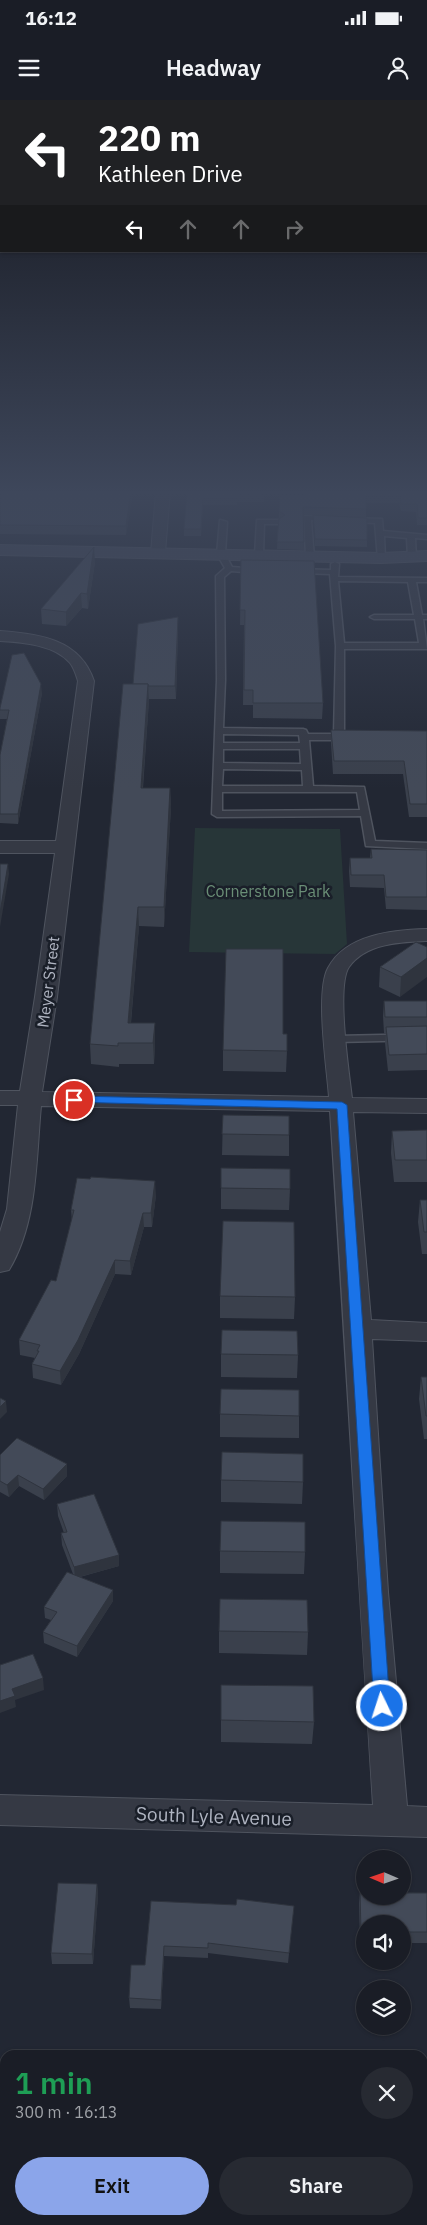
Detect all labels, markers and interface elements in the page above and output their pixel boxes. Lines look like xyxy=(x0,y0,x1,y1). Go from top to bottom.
text: 16:12 xyxy=(25,6,77,30)
text: Headway xyxy=(166,53,261,82)
icon: menu xyxy=(15,54,43,82)
icon: person xyxy=(384,54,412,82)
text: 220 m xyxy=(98,115,201,161)
icon: left xyxy=(15,120,80,185)
text: Kathleen Drive xyxy=(98,159,242,188)
icon: left xyxy=(121,215,149,243)
icon: ahead xyxy=(174,215,202,243)
icon: ahead xyxy=(227,215,255,243)
icon: right xyxy=(280,215,308,243)
park label: Cornerstone Park xyxy=(206,881,331,901)
street label: Meyer Street xyxy=(32,935,64,1029)
pin xyxy=(53,1079,95,1121)
icon: arrive xyxy=(60,1086,88,1114)
position arrow xyxy=(355,1679,407,1731)
street label: South Lyle Avenue xyxy=(136,1801,292,1831)
north arrow xyxy=(356,1850,411,1905)
map controls xyxy=(356,1850,411,2035)
button: sound xyxy=(356,1915,411,1970)
button: layers xyxy=(356,1980,411,2035)
text: 1 min xyxy=(15,2063,93,2102)
button: close xyxy=(361,2067,413,2119)
text: 300 m · 16:13 xyxy=(15,2102,117,2122)
button: Exit xyxy=(15,2157,209,2215)
button: Share xyxy=(219,2157,413,2215)

